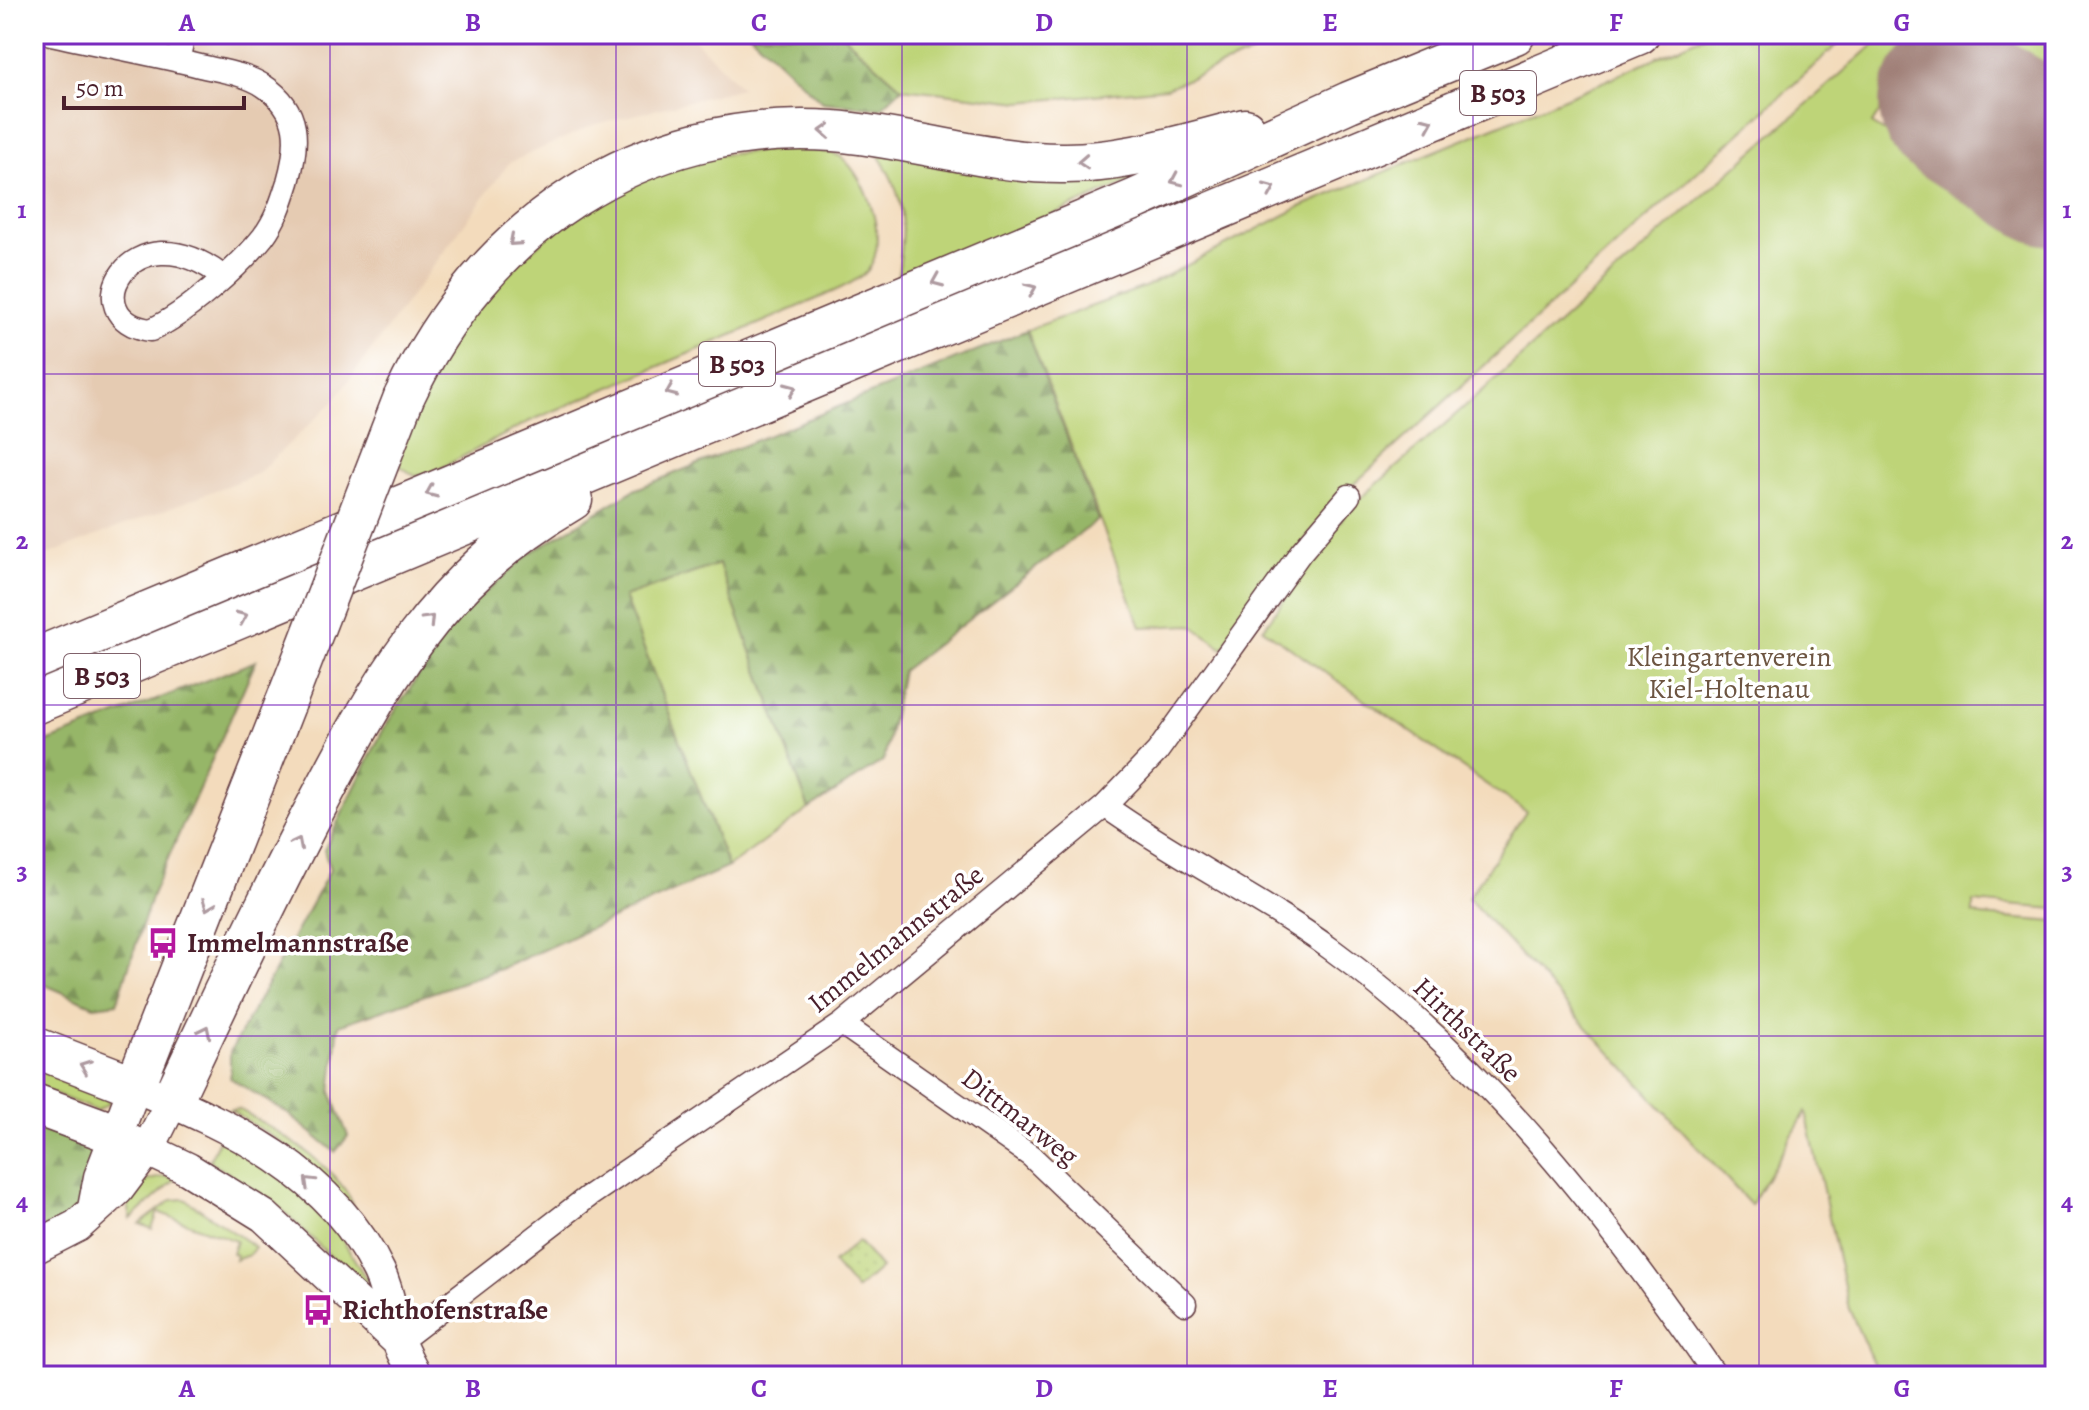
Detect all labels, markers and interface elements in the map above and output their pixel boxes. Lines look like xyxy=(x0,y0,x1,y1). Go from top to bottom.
text: A xyxy=(178,5,196,40)
text: B xyxy=(465,5,481,40)
text: C xyxy=(751,5,767,40)
text: D xyxy=(1035,5,1053,40)
text: E xyxy=(1322,5,1338,40)
text: F xyxy=(1609,5,1623,40)
text: G xyxy=(1893,5,1911,40)
scale bar xyxy=(64,60,244,110)
road number: B 503 xyxy=(1460,71,1536,115)
text: 50 m xyxy=(76,72,124,104)
one-way arrow xyxy=(1420,116,1434,132)
one-way arrow xyxy=(818,123,831,140)
one-way arrow xyxy=(1076,154,1089,171)
one-way arrow xyxy=(1170,170,1184,186)
one-way arrow xyxy=(1262,182,1276,199)
text: 1 xyxy=(17,192,27,227)
text: 1 xyxy=(2062,192,2072,227)
one-way arrow xyxy=(509,231,524,245)
one-way arrow xyxy=(931,272,945,288)
one-way arrow xyxy=(1023,282,1037,298)
road number: B 503 xyxy=(699,342,775,386)
one-way arrow xyxy=(664,382,679,398)
one-way arrow xyxy=(783,382,797,399)
one-way arrow xyxy=(425,483,439,499)
text: 2 xyxy=(16,523,29,558)
text: 2 xyxy=(2061,523,2074,558)
one-way arrow xyxy=(234,611,248,627)
one-way arrow xyxy=(420,615,435,629)
park label: Kleingartenverein Kiel-Holtenau xyxy=(1626,638,1832,708)
road number: B 503 xyxy=(64,654,140,698)
one-way arrow xyxy=(288,837,303,851)
text: 3 xyxy=(16,853,28,888)
text: 3 xyxy=(2061,853,2073,888)
street label: Immelmannstraße xyxy=(800,856,992,1022)
one-way arrow xyxy=(201,897,218,911)
place label: Immelmannstraße xyxy=(187,924,409,962)
bus stop icon: Immelmannstraße xyxy=(146,926,180,960)
street label: Hirthstraße xyxy=(1405,969,1529,1091)
one-way arrow xyxy=(195,1025,211,1039)
street label: Dittmarweg xyxy=(953,1059,1087,1175)
one-way arrow xyxy=(79,1060,93,1076)
one-way arrow xyxy=(304,1177,318,1192)
text: 4 xyxy=(16,1184,28,1219)
text: 4 xyxy=(2061,1184,2073,1219)
place label: Richthofenstraße xyxy=(342,1291,548,1329)
bus stop icon: Richthofenstraße xyxy=(301,1293,335,1327)
text: A xyxy=(178,1371,196,1406)
text: B xyxy=(465,1371,481,1406)
text: C xyxy=(751,1371,767,1406)
text: D xyxy=(1035,1371,1053,1406)
text: E xyxy=(1322,1371,1338,1406)
text: F xyxy=(1609,1371,1623,1406)
text: G xyxy=(1893,1371,1911,1406)

